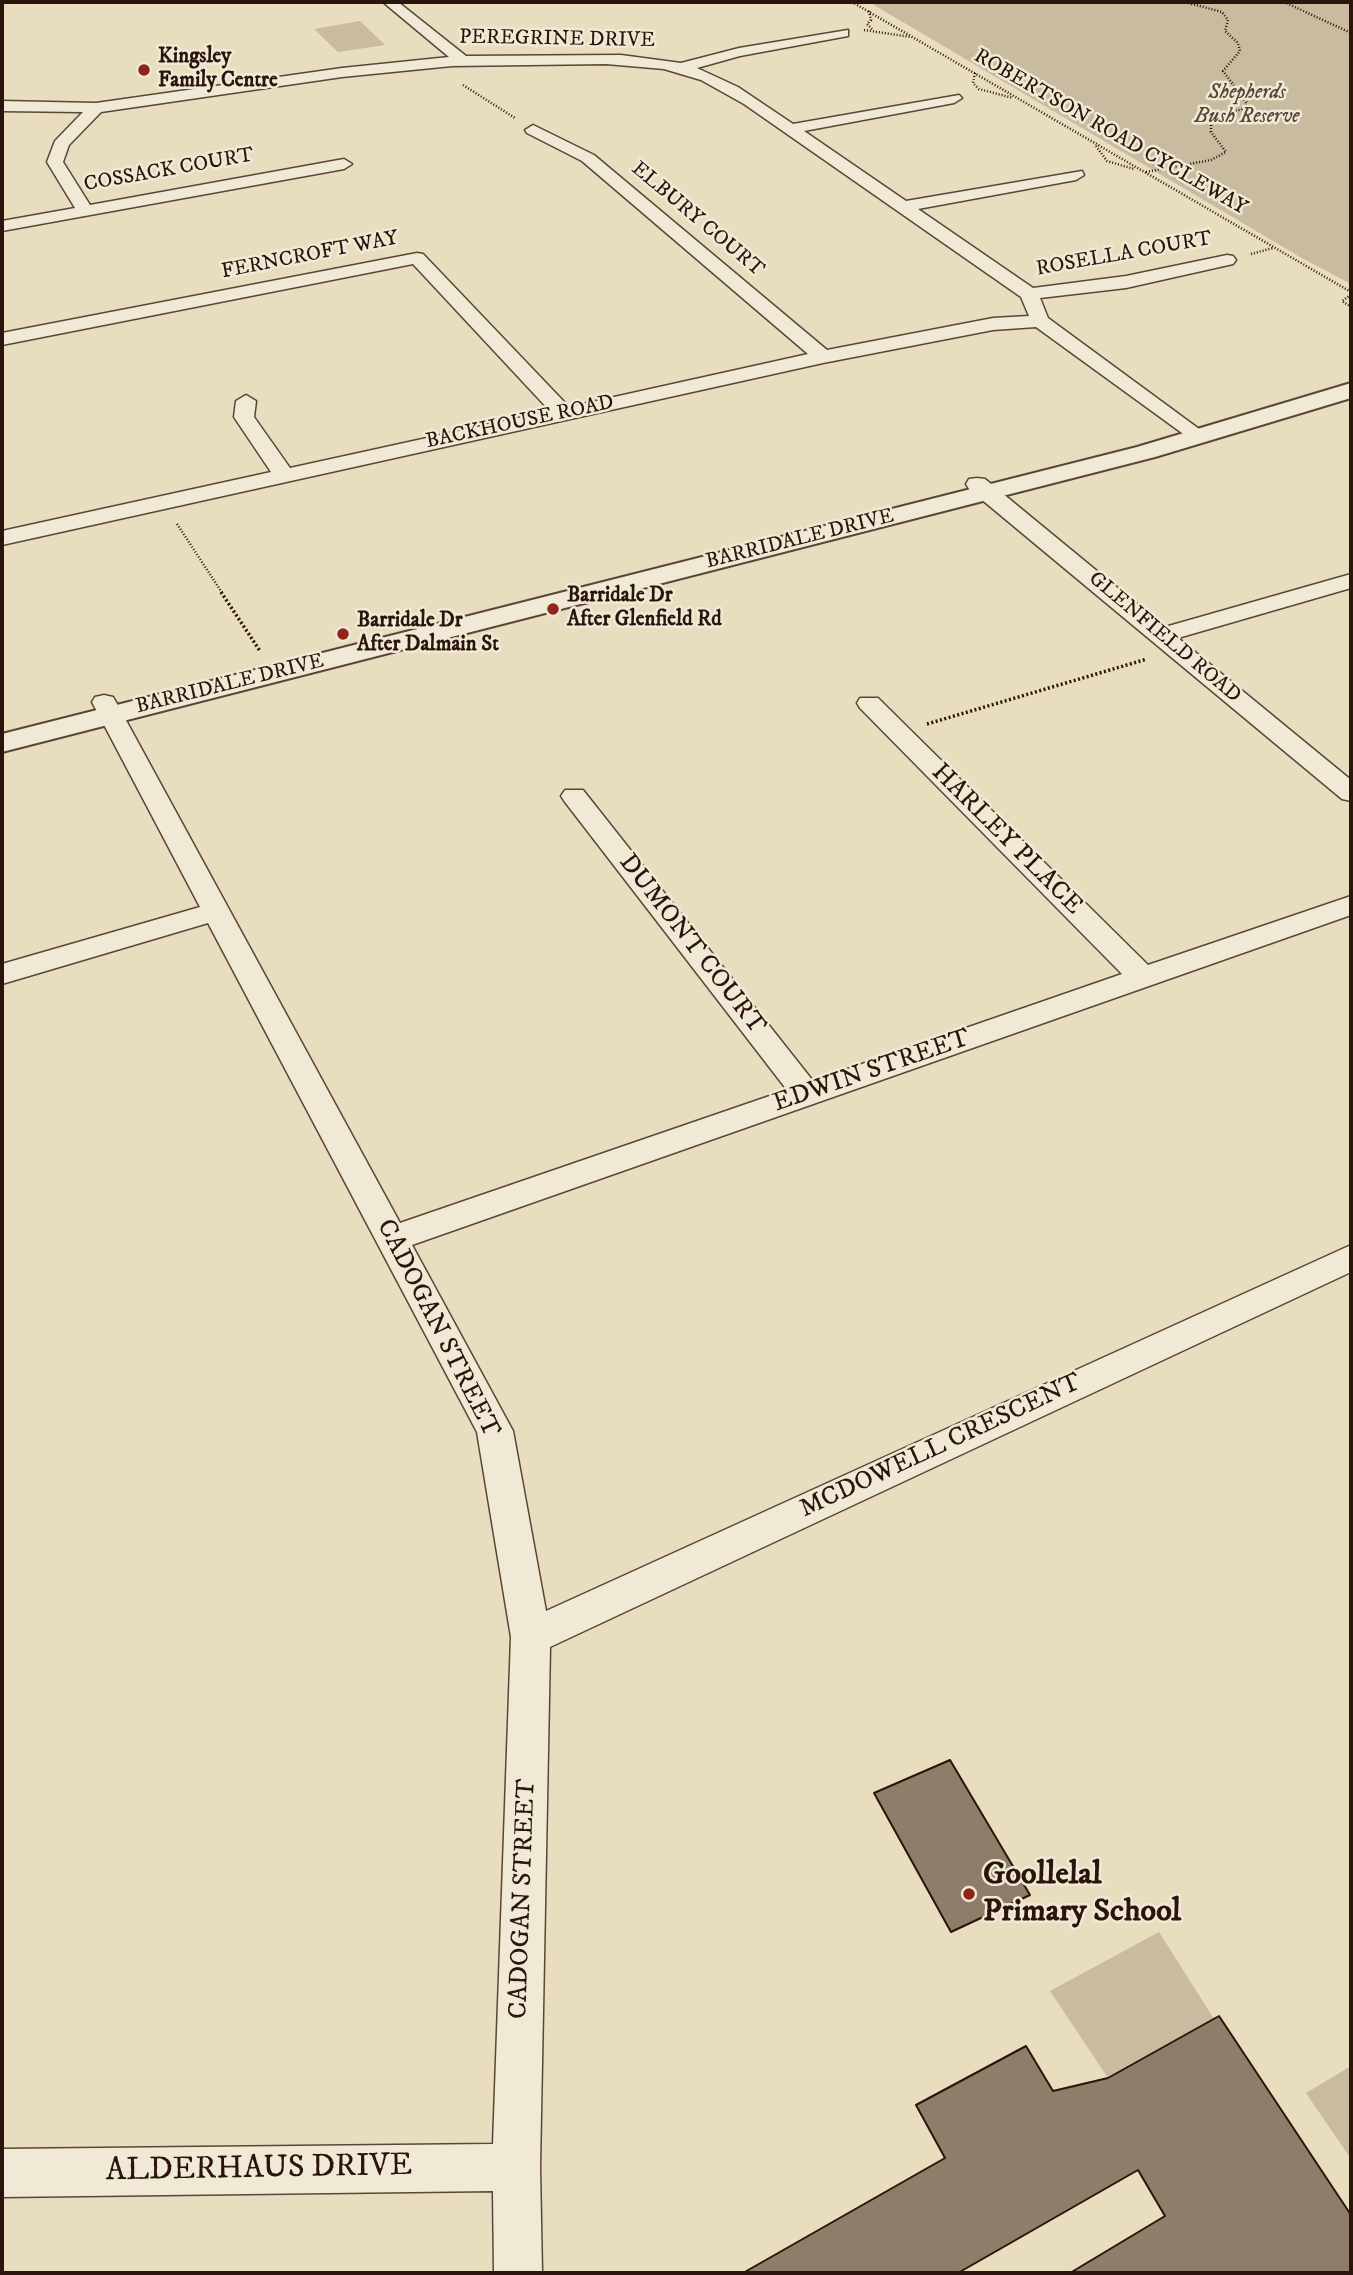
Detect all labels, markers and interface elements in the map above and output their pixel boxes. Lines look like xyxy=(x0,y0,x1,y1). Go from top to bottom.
street label: PEREGRINE DRIVE xyxy=(459,26,655,54)
street label: ROBERTSON ROAD CYCLEWAY xyxy=(969,44,1251,222)
place label: Kingsley Family Centre xyxy=(158,45,278,95)
marker: Kingsley Family Centre xyxy=(136,62,152,78)
park label: Shepherds Bush Reserve xyxy=(1195,81,1299,131)
street label: COSSACK COURT xyxy=(82,144,256,198)
street label: ELBURY COURT xyxy=(625,157,769,283)
street label: FERNCROFT WAY xyxy=(219,226,401,286)
street label: ROSELLA COURT xyxy=(1034,227,1214,283)
street label: BACKHOUSE ROAD xyxy=(424,391,616,455)
street label: BARRIDALE DRIVE xyxy=(703,504,897,576)
street label: GLENFIELD ROAD xyxy=(1083,567,1245,709)
place label: Barridale Dr After Glenfield Rd xyxy=(567,584,722,634)
marker: Barridale Dr After Glenfield Rd xyxy=(545,601,561,617)
place label: Barridale Dr After Dalmain St xyxy=(357,609,499,659)
marker: Barridale Dr After Dalmain St xyxy=(335,626,351,642)
street label: BARRIDALE DRIVE xyxy=(133,649,327,721)
street label: HARLEY PLACE xyxy=(924,758,1088,922)
street label: DUMONT COURT xyxy=(611,849,771,1041)
street label: EDWIN STREET xyxy=(769,1024,975,1120)
street label: CADOGAN STREET xyxy=(369,1215,505,1443)
street label: MCDOWELL CRESCENT xyxy=(795,1368,1087,1526)
street label: CADOGAN STREET xyxy=(504,1778,544,2020)
place label: Goollelal Primary School xyxy=(983,1857,1181,1932)
marker: Goollelal Primary School xyxy=(961,1886,977,1902)
street label: ALDERHAUS DRIVE xyxy=(105,2148,413,2192)

